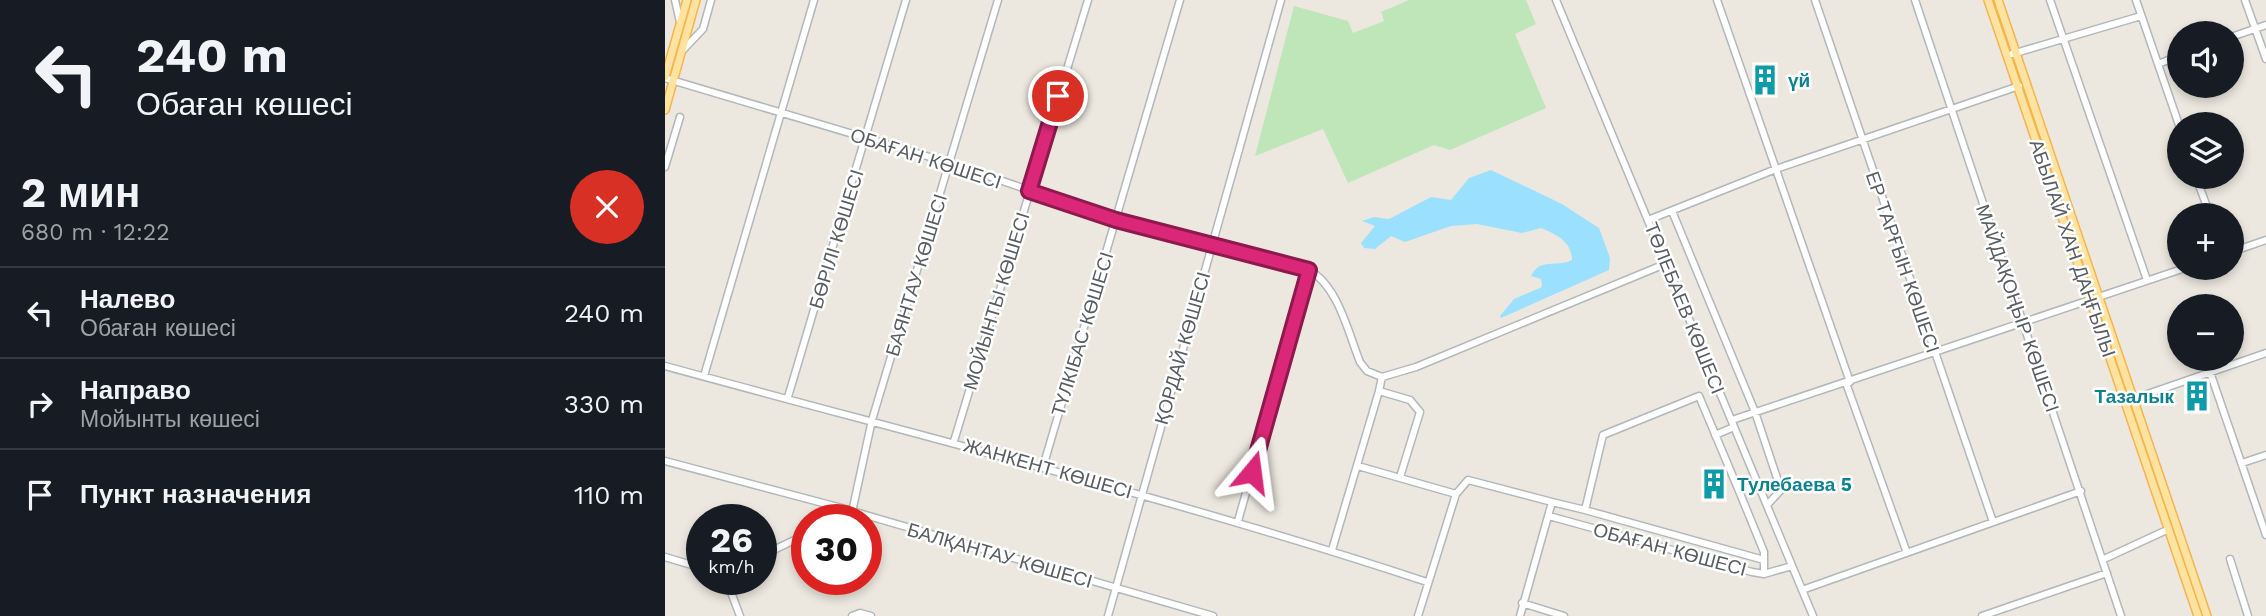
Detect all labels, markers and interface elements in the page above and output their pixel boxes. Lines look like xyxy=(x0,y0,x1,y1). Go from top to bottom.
map controls xyxy=(2167,21,2244,371)
button: sound xyxy=(2167,21,2244,98)
text: 240 m xyxy=(136,26,288,84)
icon: left xyxy=(21,28,112,119)
building icon: үй xyxy=(1748,63,1782,97)
pin xyxy=(1028,66,1088,126)
place label: үй xyxy=(1788,69,1810,92)
icon: arrive xyxy=(1039,77,1077,115)
text: Обаған көшесі xyxy=(136,85,353,123)
button: layers xyxy=(2167,112,2244,189)
street label: ОБАҒАН КӨШЕСІ xyxy=(847,123,1004,194)
street label: АБЫЛАЙ ХАН ДАҢҒЫЛЫ xyxy=(2024,136,2121,360)
street label: БӨРІЛІ КӨШЕСІ xyxy=(804,167,869,312)
text: 2 мин xyxy=(21,168,140,217)
street label: ЕР ТАРҒЫН КӨШЕСІ xyxy=(1861,168,1944,356)
button: close xyxy=(570,170,644,244)
street label: БАЯНТАУ КӨШЕСІ xyxy=(881,191,952,359)
street label: МАЙДАҚОҢЫР КӨШЕСІ xyxy=(1971,201,2064,415)
button: + xyxy=(2167,203,2244,280)
street label: МОЙЫНТЫ КӨШЕСІ xyxy=(958,209,1034,393)
text: 680 m · 12:22 xyxy=(21,219,170,246)
street label: ТӨЛЕБАЕВ КӨШЕСІ xyxy=(1640,219,1729,397)
street label: ТҮЛКІБАС КӨШЕСІ xyxy=(1047,249,1118,419)
street label: ҚОРДАЙ КӨШЕСІ xyxy=(1150,269,1215,427)
text: Налево xyxy=(80,284,175,314)
icon: left xyxy=(21,294,59,332)
button: − xyxy=(2167,294,2244,371)
text: 240 m xyxy=(564,298,644,328)
text: Обаған көшесі xyxy=(80,315,236,342)
text: Направо xyxy=(80,375,191,405)
building icon: Тазалык xyxy=(2180,379,2214,413)
icon: right xyxy=(21,385,59,423)
place label: Тазалык xyxy=(2095,385,2174,408)
text: 330 m xyxy=(564,389,644,419)
text: Мойынты көшесі xyxy=(80,406,260,433)
street label: ЖАНКЕНТ КӨШЕСІ xyxy=(961,433,1135,504)
position arrow xyxy=(1215,435,1289,509)
building icon: Тулебаева 5 xyxy=(1697,467,1731,501)
place label: Тулебаева 5 xyxy=(1737,473,1852,496)
icon: arrive xyxy=(21,476,59,514)
text: Пункт назначения xyxy=(80,479,311,509)
text: 110 m xyxy=(574,480,644,510)
speed limit sign: 30 xyxy=(791,504,882,595)
street label: БАЛҚАНТАУ КӨШЕСІ xyxy=(905,518,1095,593)
street label: ОБАҒАН КӨШЕСІ xyxy=(1591,518,1749,581)
text: 26 xyxy=(710,519,753,561)
text: km/h xyxy=(708,556,755,577)

